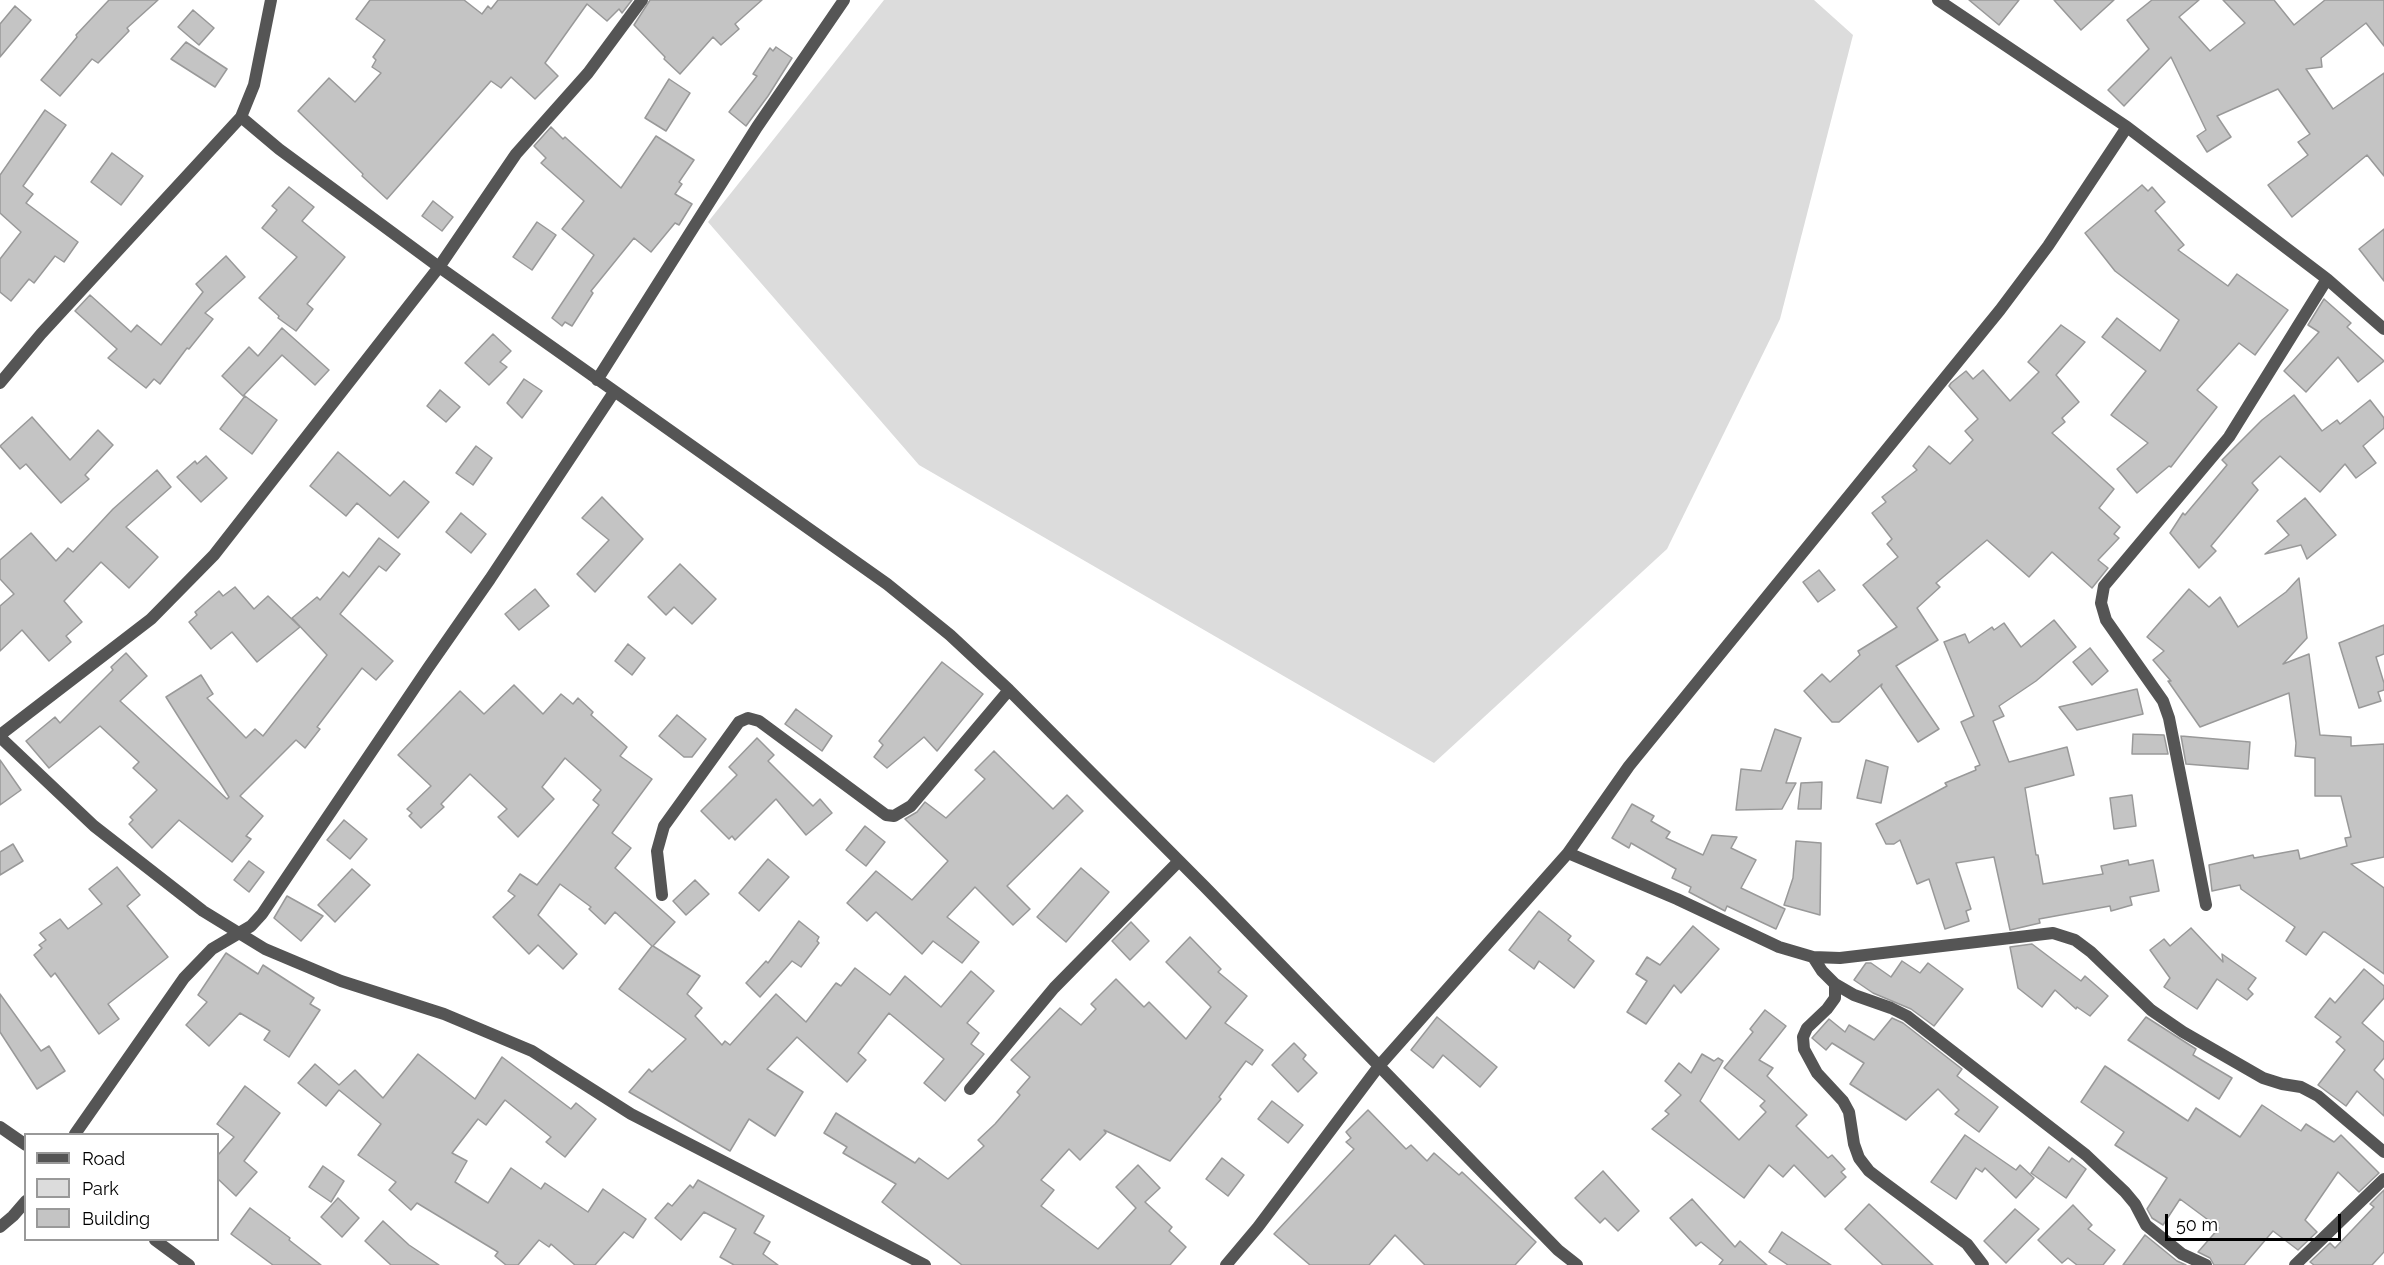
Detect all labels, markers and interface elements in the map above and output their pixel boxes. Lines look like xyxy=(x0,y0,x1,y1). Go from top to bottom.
legend xyxy=(24,1133,219,1241)
text: Road xyxy=(82,1148,125,1169)
text: Park xyxy=(82,1178,119,1199)
scale bar xyxy=(2168,1202,2344,1240)
text: Building xyxy=(82,1208,150,1229)
text: 50 m xyxy=(2176,1214,2218,1235)

